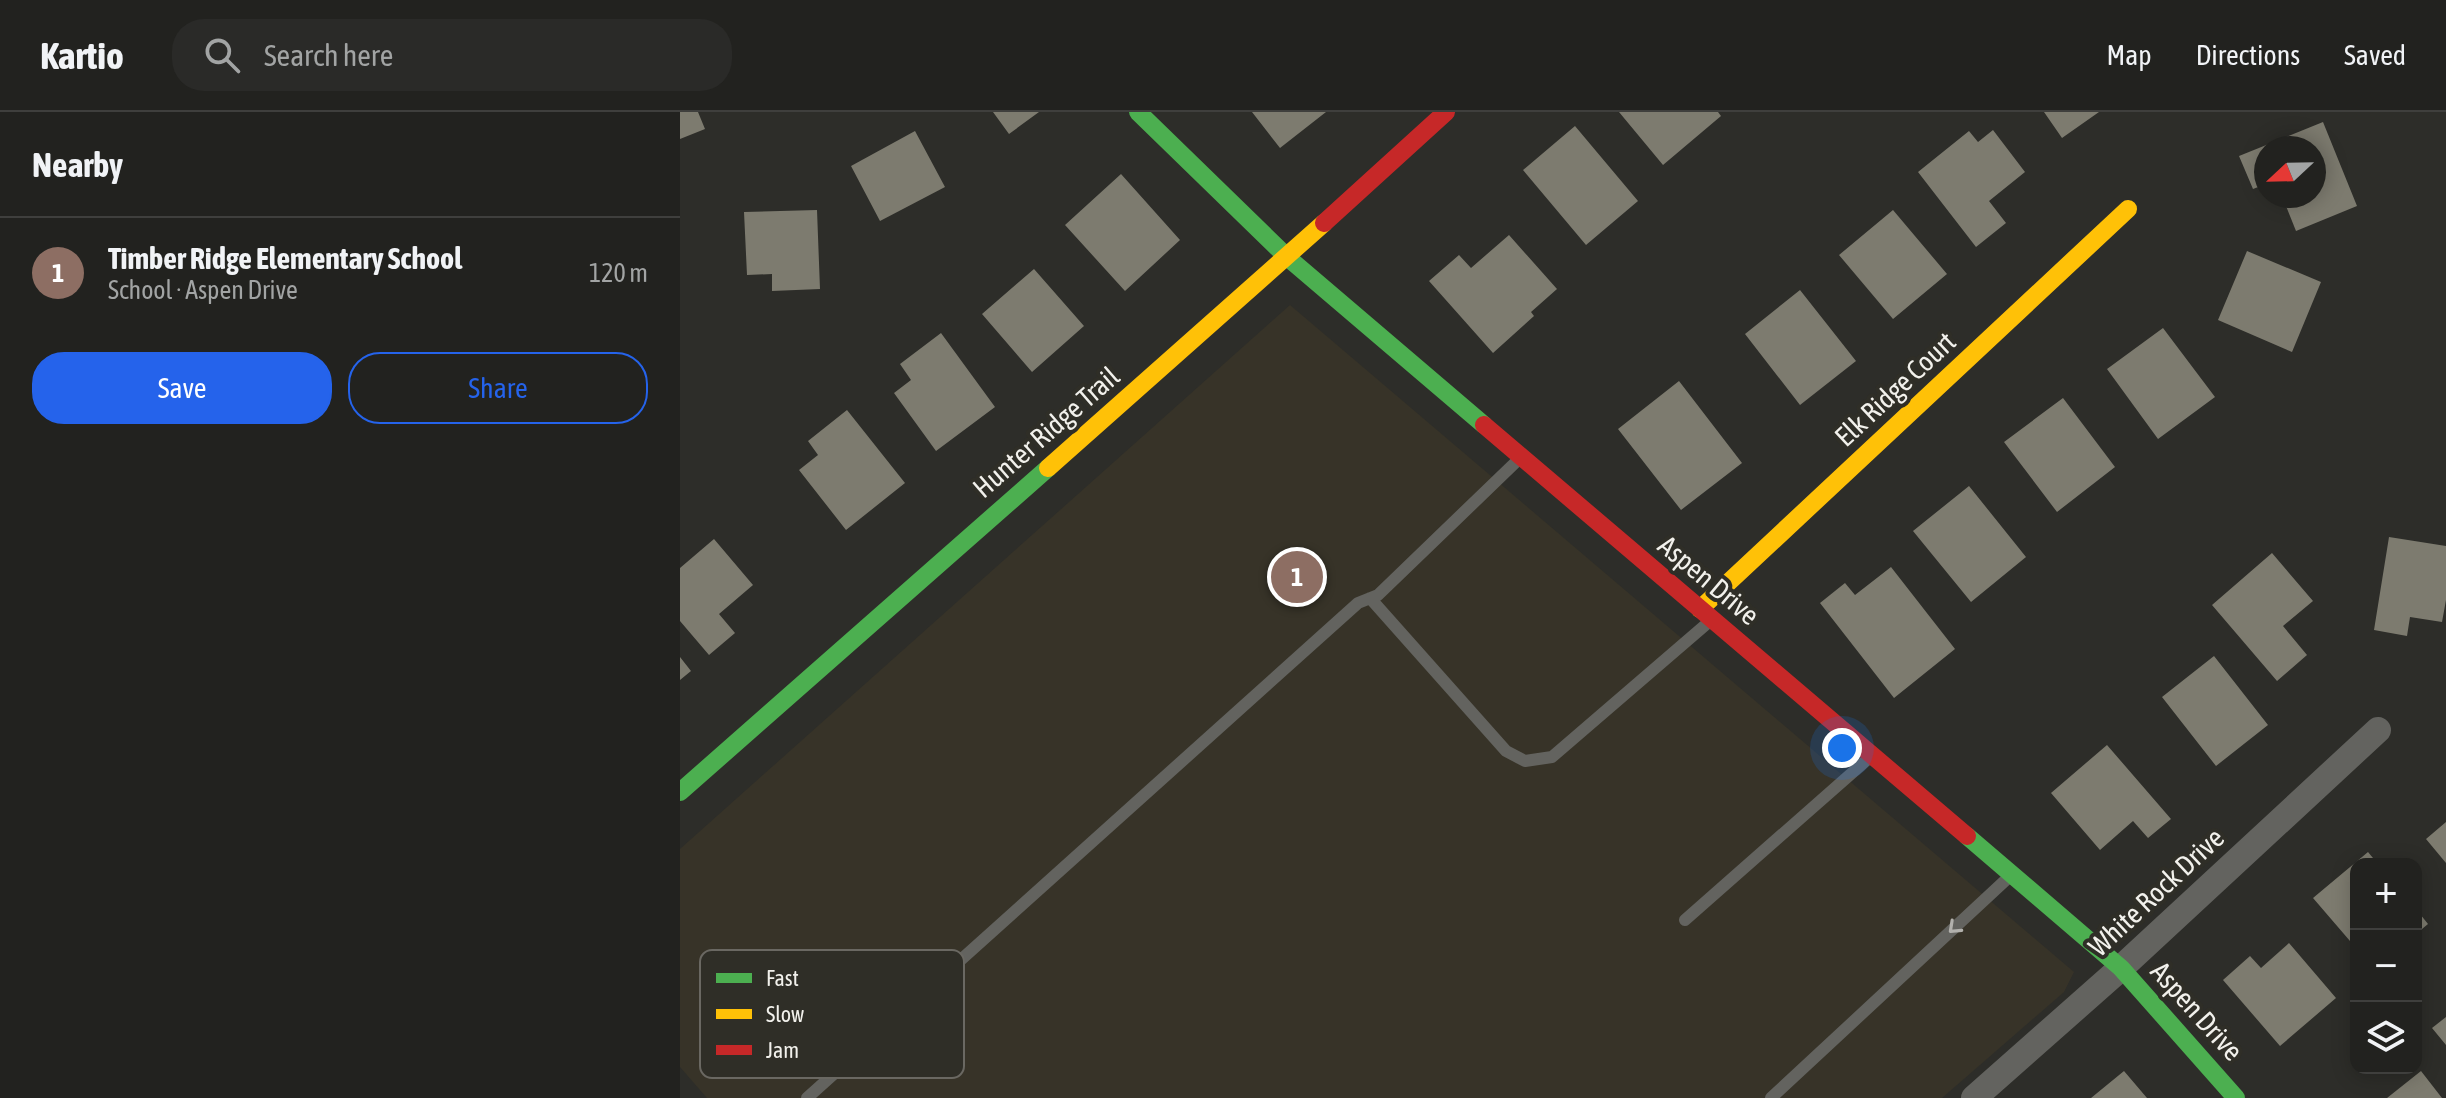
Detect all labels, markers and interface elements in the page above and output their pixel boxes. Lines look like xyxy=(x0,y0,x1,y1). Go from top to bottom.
search box xyxy=(172,19,732,91)
icon: search xyxy=(200,33,244,77)
text: Kartio xyxy=(40,34,124,77)
text: Search here xyxy=(264,38,393,72)
text: Map xyxy=(2107,39,2152,71)
text: Directions xyxy=(2196,39,2300,71)
text: Saved xyxy=(2344,39,2406,71)
north arrow xyxy=(2254,136,2326,208)
text: Nearby xyxy=(32,145,123,184)
text: Timber Ridge Elementary School xyxy=(108,241,462,275)
text: 1 xyxy=(52,258,64,288)
text: 120 m xyxy=(589,258,648,288)
text: School · Aspen Drive xyxy=(108,275,298,305)
street label: Elk Ridge Court xyxy=(1828,325,1962,453)
button: Save xyxy=(32,352,332,424)
button: Share xyxy=(348,352,648,424)
street label: Hunter Ridge Trail xyxy=(966,360,1126,504)
street label: Aspen Drive xyxy=(1652,529,1766,631)
pin: 1 xyxy=(1271,547,1323,607)
your location xyxy=(1822,728,1862,768)
street label: White Rock Drive xyxy=(2082,821,2230,963)
map controls xyxy=(2350,858,2422,1074)
button: + xyxy=(2350,858,2422,930)
one-way arrow xyxy=(1949,918,1963,933)
button: − xyxy=(2350,930,2422,1002)
legend xyxy=(700,950,964,1078)
street label: Aspen Drive xyxy=(2145,955,2249,1067)
text: Fast xyxy=(766,965,799,991)
text: Slow xyxy=(766,1001,804,1027)
button: layers xyxy=(2350,1002,2422,1074)
text: Jam xyxy=(766,1037,799,1063)

